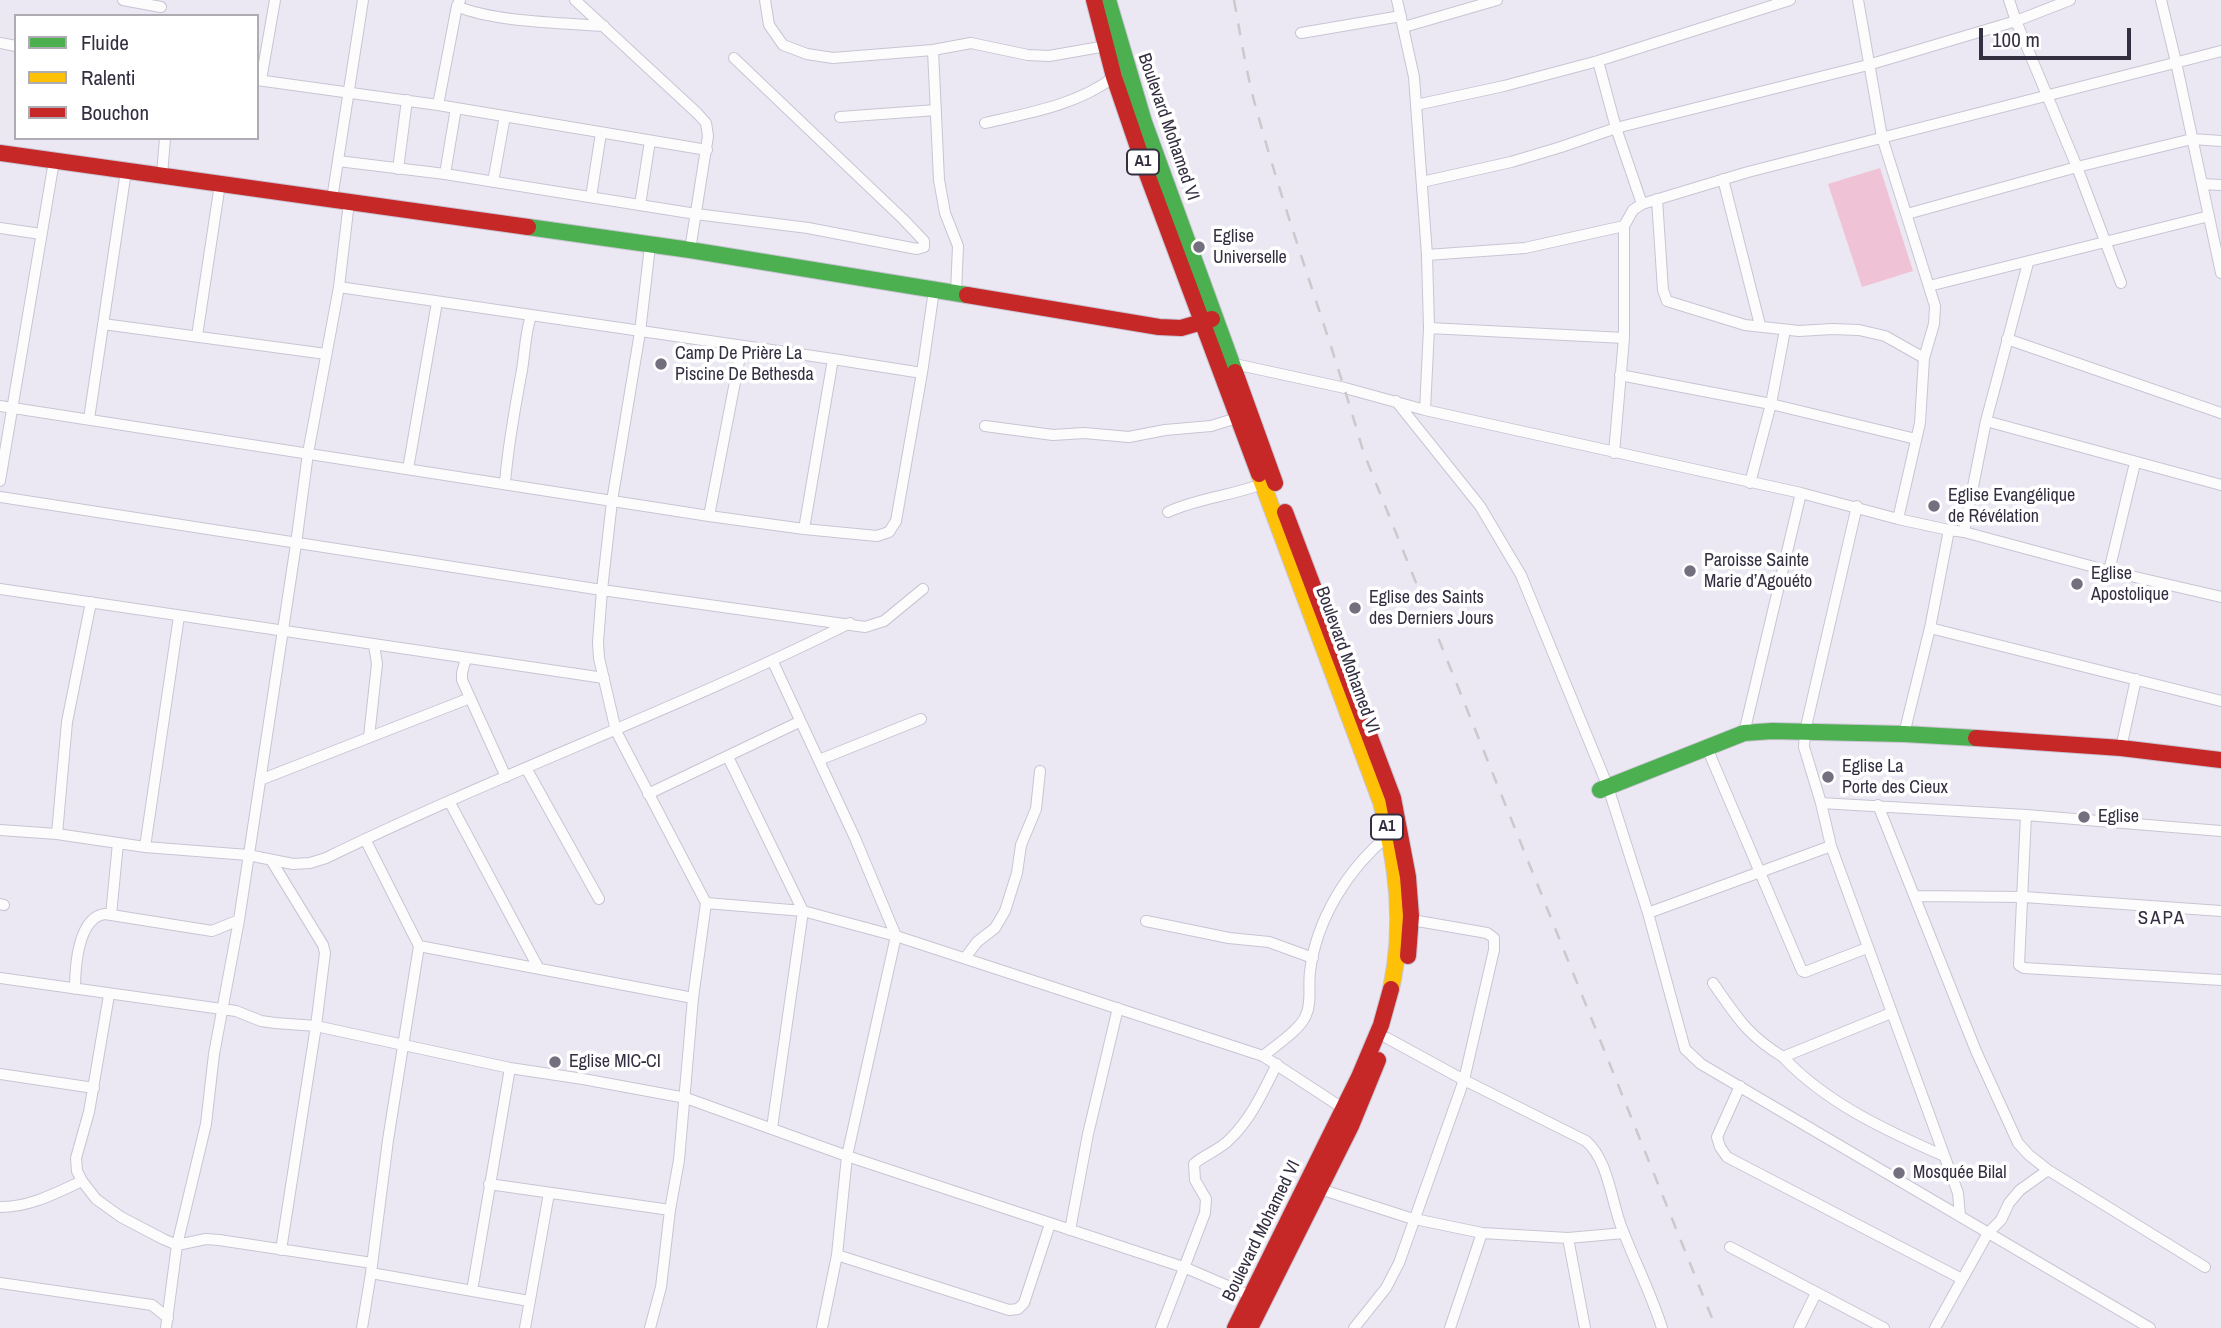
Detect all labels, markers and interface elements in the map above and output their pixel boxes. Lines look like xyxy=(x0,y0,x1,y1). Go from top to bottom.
legend xyxy=(14,14,259,140)
scale bar xyxy=(1983,14,2135,58)
text: 100 m xyxy=(1992,25,2040,54)
text: Fluide xyxy=(81,28,129,57)
street label: Boulevard Mohamed VI xyxy=(1133,51,1203,203)
text: Ralenti xyxy=(81,63,136,92)
text: Bouchon xyxy=(81,98,149,127)
road number: A1 xyxy=(1127,150,1159,174)
place label: Eglise Universelle xyxy=(1213,226,1287,268)
marker: Eglise Universelle xyxy=(1191,239,1207,255)
place label: Camp De Prière La Piscine De Bethesda xyxy=(675,343,814,386)
marker: Camp De Prière La Piscine De Bethesda xyxy=(653,356,669,372)
place label: Eglise Evangélique de Révélation xyxy=(1948,485,2075,528)
marker: Eglise Evangélique de Révélation xyxy=(1926,498,1942,514)
place label: Paroisse Sainte Marie d’Agouéto xyxy=(1704,550,1812,592)
marker: Paroisse Sainte Marie d’Agouéto xyxy=(1682,563,1698,579)
place label: Eglise Apostolique xyxy=(2091,563,2169,606)
marker: Eglise Apostolique xyxy=(2069,576,2085,592)
street label: Boulevard Mohamed VI xyxy=(1310,584,1384,736)
place label: Eglise des Saints des Derniers Jours xyxy=(1369,587,1494,630)
marker: Eglise des Saints des Derniers Jours xyxy=(1347,600,1363,616)
place label: Eglise La Porte des Cieux xyxy=(1842,756,1948,798)
marker: Eglise La Porte des Cieux xyxy=(1820,769,1836,785)
place label: Eglise xyxy=(2098,806,2139,828)
marker: Eglise xyxy=(2076,809,2092,825)
road number: A1 xyxy=(1371,814,1403,840)
district label: SAPA xyxy=(2138,908,2186,930)
place label: Eglise MIC-CI xyxy=(569,1051,661,1073)
marker: Eglise MIC-CI xyxy=(547,1054,563,1070)
street label: Boulevard Mohamed VI xyxy=(1218,1157,1306,1305)
place label: Mosquée Bilal xyxy=(1913,1162,2007,1184)
marker: Mosquée Bilal xyxy=(1891,1165,1907,1181)

